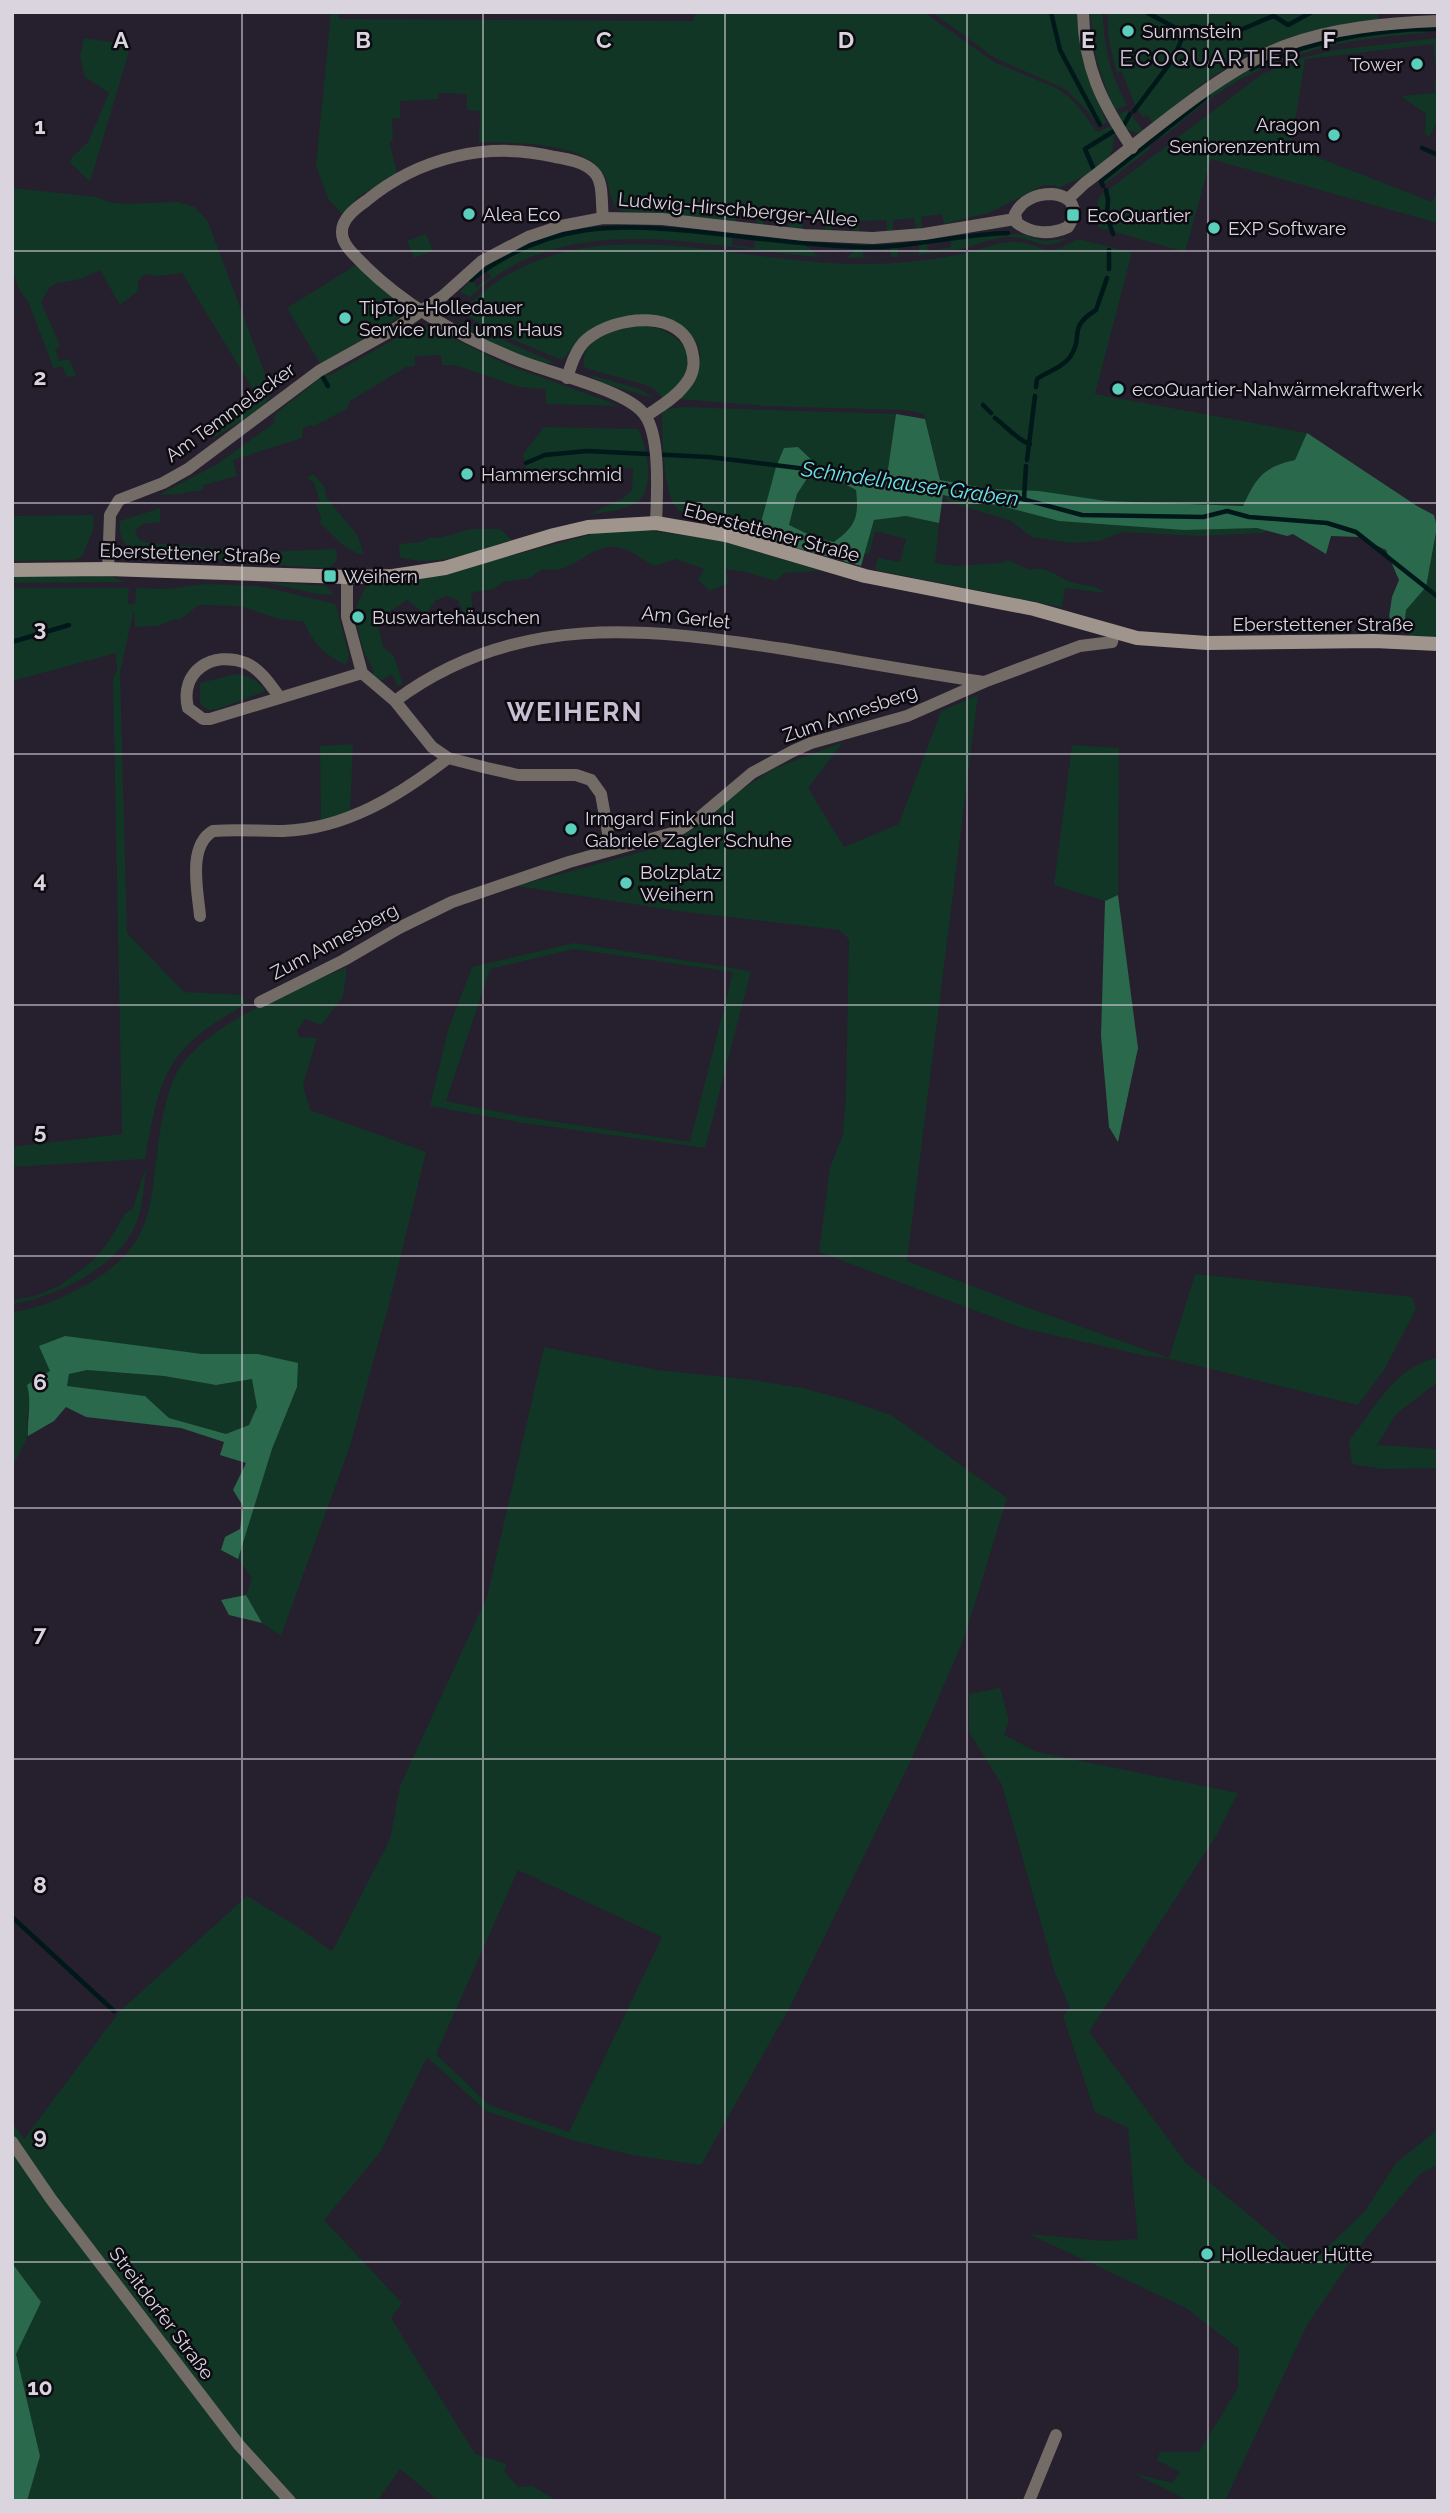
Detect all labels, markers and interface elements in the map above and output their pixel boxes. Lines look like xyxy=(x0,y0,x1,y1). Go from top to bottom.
place label: Summstein xyxy=(1142,20,1242,42)
marker: Summstein xyxy=(1120,23,1136,39)
text: A xyxy=(113,26,129,53)
text: B xyxy=(355,26,371,53)
text: C xyxy=(596,26,612,53)
text: D xyxy=(838,26,854,53)
text: E xyxy=(1081,26,1095,53)
text: F xyxy=(1322,26,1336,53)
district label: ECOQUARTIER xyxy=(1119,44,1301,71)
place label: Tower xyxy=(1350,53,1403,75)
marker: Tower xyxy=(1409,56,1425,72)
text: 1 xyxy=(34,112,46,139)
place label: Aragon Seniorenzentrum xyxy=(1169,113,1320,157)
marker: Aragon Seniorenzentrum xyxy=(1326,127,1342,143)
street label: Ludwig-Hirschberger-Allee xyxy=(617,188,859,230)
place label: Alea Eco xyxy=(483,203,560,225)
place label: EcoQuartier xyxy=(1087,204,1191,226)
marker: Alea Eco xyxy=(461,206,477,222)
marker: EcoQuartier xyxy=(1065,207,1081,223)
place label: EXP Software xyxy=(1228,217,1346,239)
marker: EXP Software xyxy=(1206,220,1222,236)
place label: TipTop-Holledauer Service rund ums Haus xyxy=(359,296,562,340)
marker: TipTop-Holledauer Service rund ums Haus xyxy=(337,310,353,326)
street label: Am Temmelacker xyxy=(161,357,299,466)
text: 2 xyxy=(34,363,46,390)
place label: ecoQuartier-Nahwärmekraftwerk xyxy=(1132,378,1422,400)
marker: ecoQuartier-Nahwärmekraftwerk xyxy=(1110,381,1126,397)
water label: Schindelhauser Graben xyxy=(799,456,1020,511)
place label: Hammerschmid xyxy=(481,463,622,485)
marker: Hammerschmid xyxy=(459,466,475,482)
street label: Eberstettener Straße xyxy=(682,498,862,566)
street label: Eberstettener Straße xyxy=(99,539,281,567)
place label: Weihern xyxy=(344,565,418,587)
marker: Weihern xyxy=(322,568,338,584)
street label: Am Gerlet xyxy=(641,601,732,633)
place label: Buswartehäuschen xyxy=(372,606,540,628)
marker: Buswartehäuschen xyxy=(350,609,366,625)
street label: Eberstettener Straße xyxy=(1233,613,1413,635)
text: 3 xyxy=(34,614,46,641)
street label: Zum Annesberg xyxy=(780,680,920,746)
district label: WEIHERN xyxy=(507,697,643,727)
place label: Irmgard Fink und Gabriele Zagler Schuhe xyxy=(585,807,792,851)
marker: Irmgard Fink und Gabriele Zagler Schuhe xyxy=(563,821,579,837)
place label: Bolzplatz Weihern xyxy=(640,861,721,905)
text: 4 xyxy=(33,866,47,893)
marker: Bolzplatz Weihern xyxy=(618,875,634,891)
street label: Zum Annesberg xyxy=(267,898,401,984)
text: 5 xyxy=(34,1117,47,1144)
text: 6 xyxy=(33,1368,47,1395)
text: 7 xyxy=(34,1619,47,1646)
text: 8 xyxy=(33,1871,47,1898)
text: 9 xyxy=(33,2122,47,2149)
street label: Streitdorfer Straße xyxy=(105,2243,219,2383)
place label: Holledauer Hütte xyxy=(1221,2243,1372,2265)
marker: Holledauer Hütte xyxy=(1199,2246,1215,2262)
text: 10 xyxy=(27,2373,53,2400)

